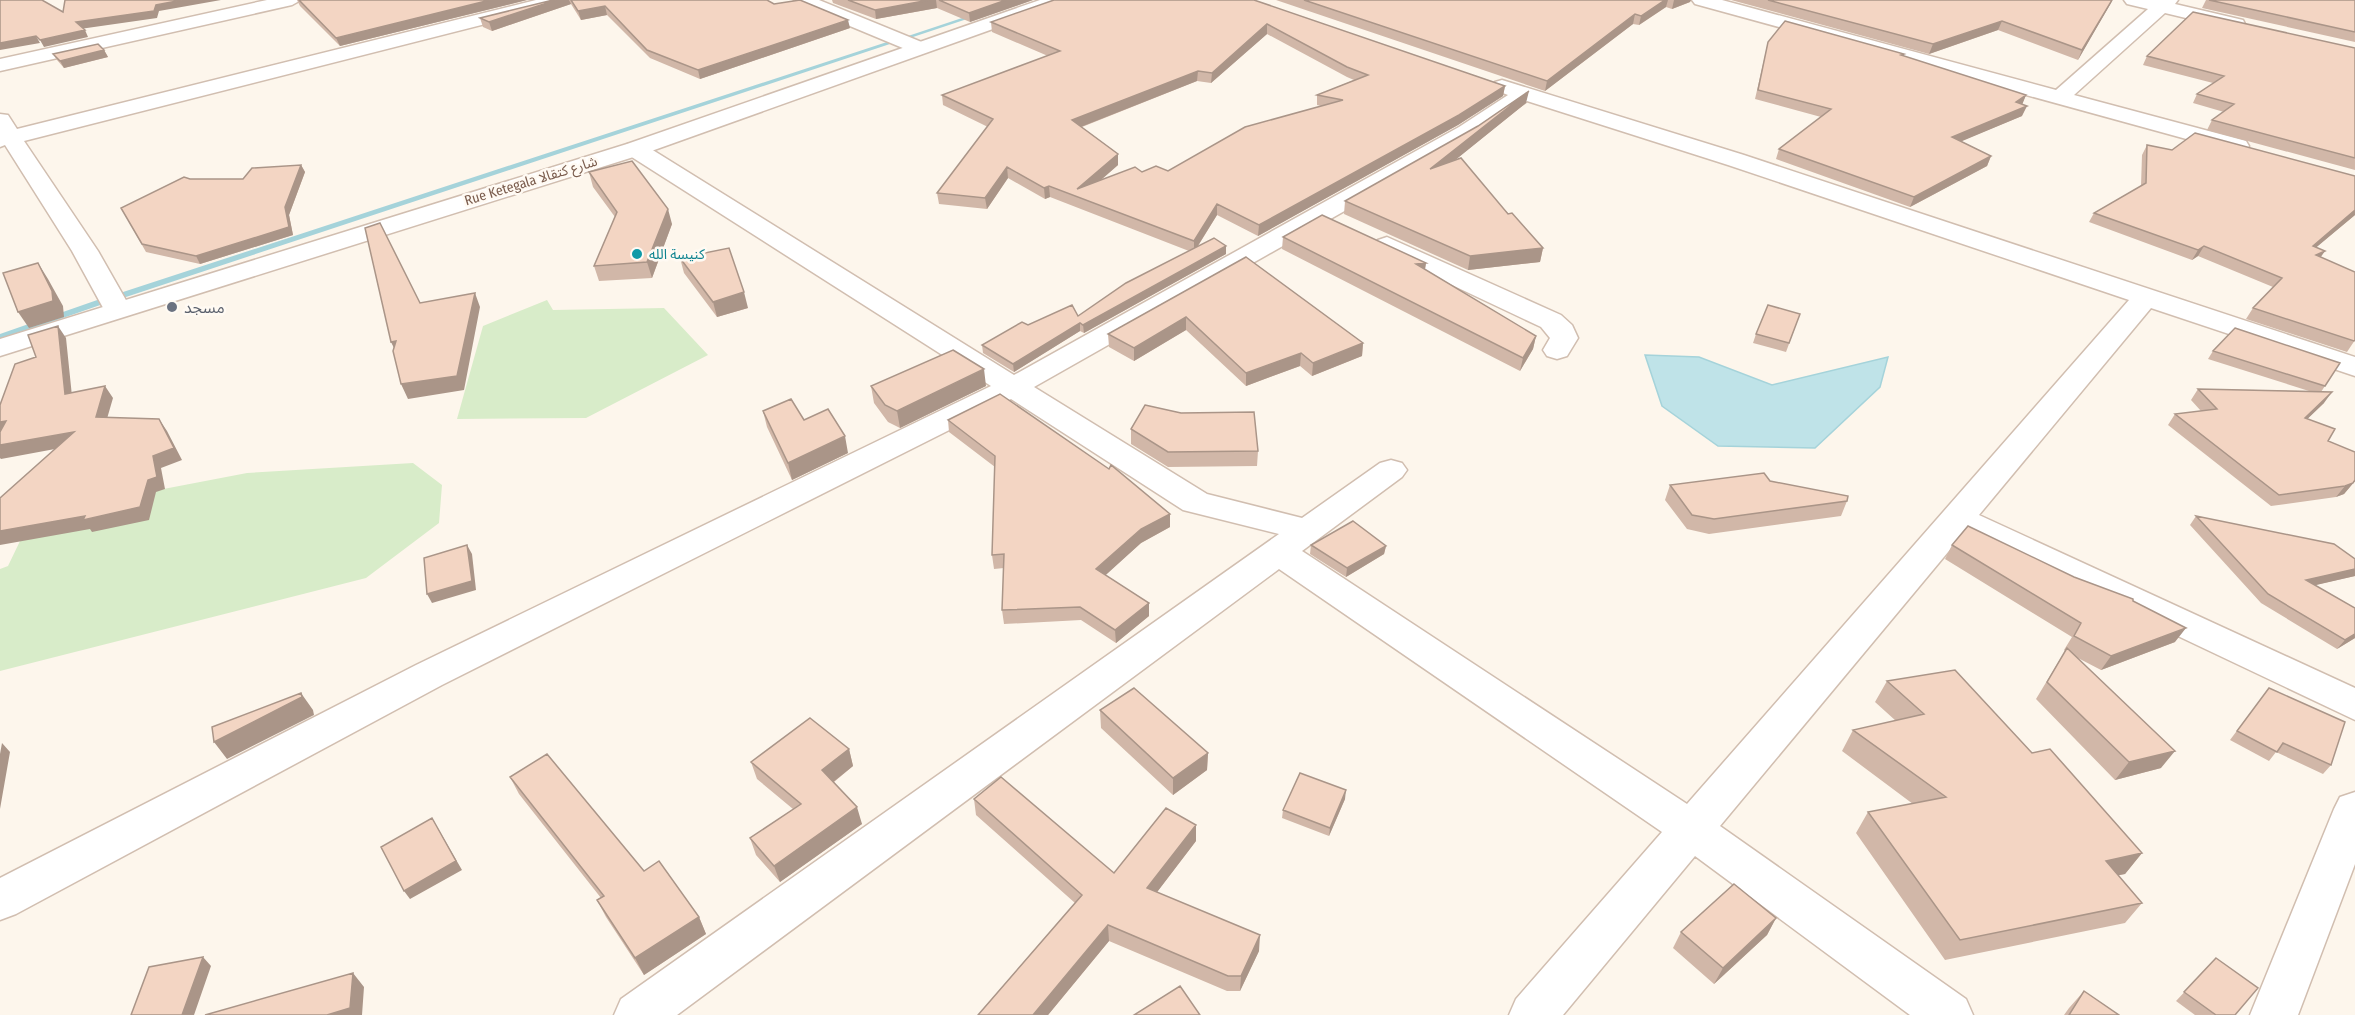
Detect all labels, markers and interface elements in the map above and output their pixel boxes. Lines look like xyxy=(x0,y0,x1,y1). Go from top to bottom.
street label: Rue Ketegala شارع كتقالا xyxy=(462,153,600,211)
place label: كنيسة الله xyxy=(649,246,705,263)
marker: كنيسة الله xyxy=(630,247,644,261)
place label: مسجد xyxy=(184,298,225,317)
marker: مسجد xyxy=(165,300,179,314)

